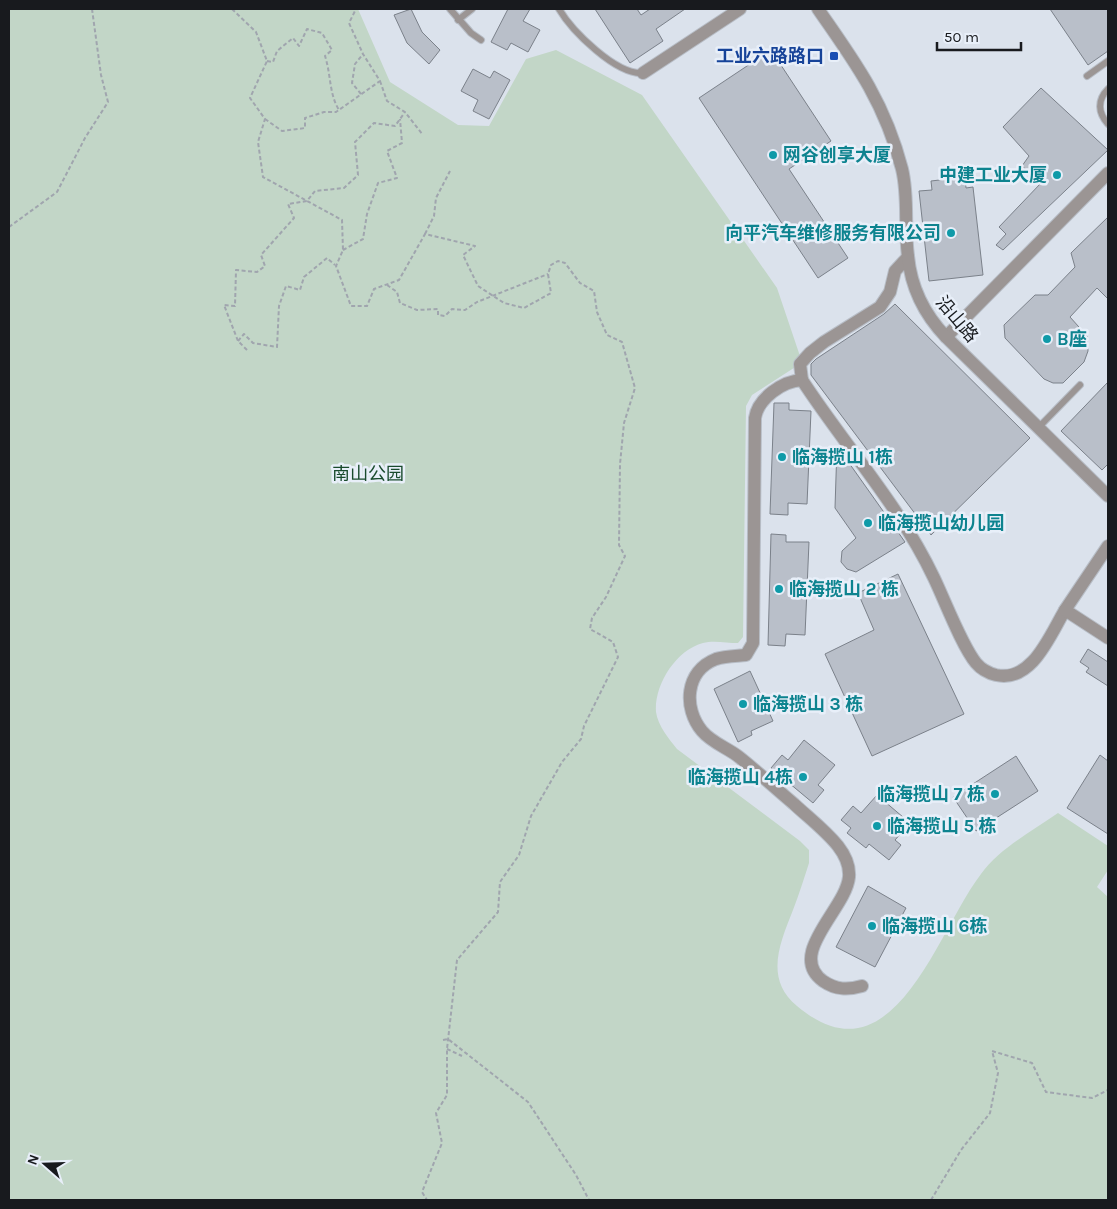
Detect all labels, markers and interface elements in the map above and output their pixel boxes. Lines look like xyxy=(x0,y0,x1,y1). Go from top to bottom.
scale bar xyxy=(937,20,1021,52)
text: 50 m xyxy=(944,28,979,46)
place label: 工业六路路口 xyxy=(716,45,824,67)
marker: 工业六路路口 xyxy=(828,50,840,62)
place label: 网谷创享大厦 xyxy=(783,144,891,166)
marker: 网谷创享大厦 xyxy=(767,149,779,161)
place label: 中建工业大厦 xyxy=(939,164,1047,186)
marker: 中建工业大厦 xyxy=(1051,169,1063,181)
place label: 向平汽车维修服务有限公司 xyxy=(725,222,941,244)
marker: 向平汽车维修服务有限公司 xyxy=(945,227,957,239)
street label: 沿山路 xyxy=(931,291,983,347)
place label: B座 xyxy=(1057,328,1087,350)
marker: B座 xyxy=(1041,333,1053,345)
place label: 临海揽山 1栋 xyxy=(792,446,893,468)
marker: 临海揽山 1栋 xyxy=(776,451,788,463)
park label: 南山公园 xyxy=(332,463,404,485)
place label: 临海揽山幼儿园 xyxy=(878,512,1004,534)
marker: 临海揽山幼儿园 xyxy=(862,517,874,529)
place label: 临海揽山 2 栋 xyxy=(789,578,899,600)
marker: 临海揽山 2 栋 xyxy=(773,583,785,595)
place label: 临海揽山 3 栋 xyxy=(753,693,863,715)
marker: 临海揽山 3 栋 xyxy=(737,698,749,710)
place label: 临海揽山 4栋 xyxy=(688,766,793,788)
marker: 临海揽山 4栋 xyxy=(797,771,809,783)
place label: 临海揽山 7 栋 xyxy=(877,783,985,805)
marker: 临海揽山 7 栋 xyxy=(989,788,1001,800)
place label: 临海揽山 5 栋 xyxy=(887,815,997,837)
marker: 临海揽山 5 栋 xyxy=(871,820,883,832)
place label: 临海揽山 6栋 xyxy=(882,915,987,937)
marker: 临海揽山 6栋 xyxy=(866,920,878,932)
north arrow xyxy=(20,1139,70,1189)
text: N xyxy=(24,1152,43,1167)

